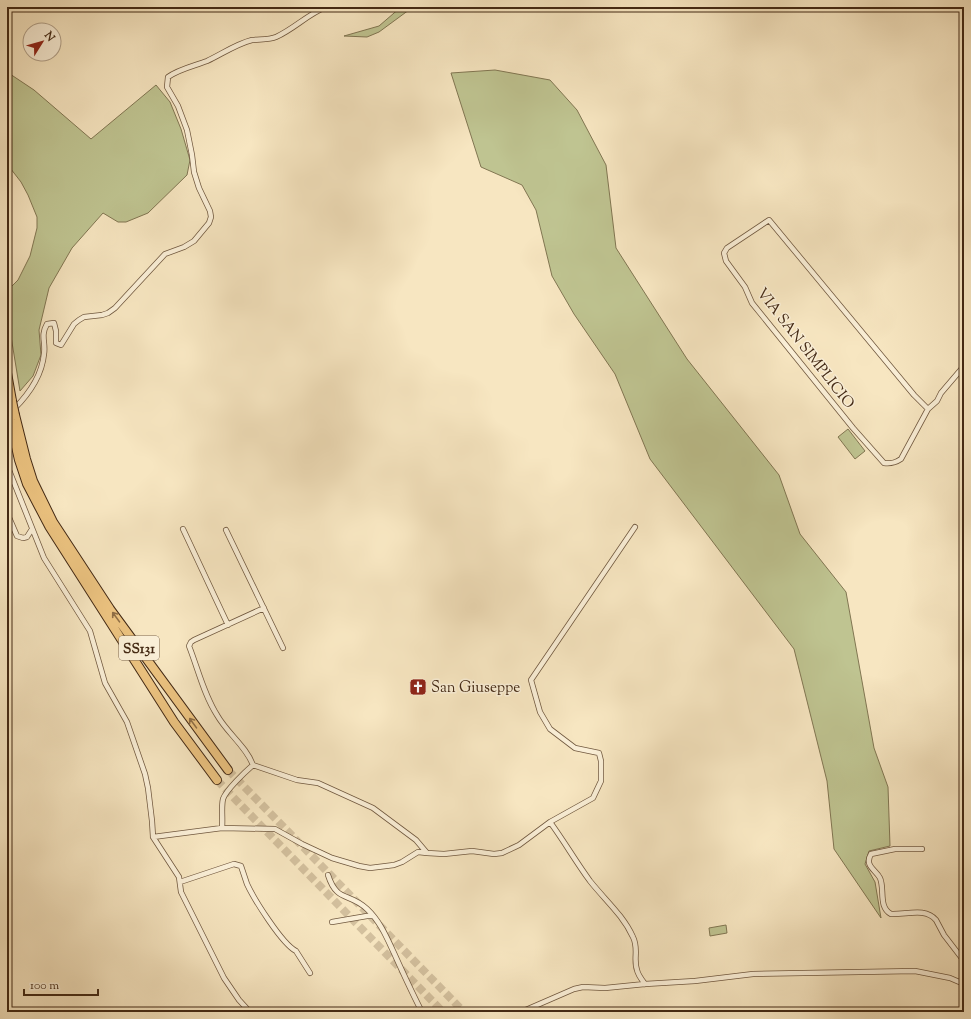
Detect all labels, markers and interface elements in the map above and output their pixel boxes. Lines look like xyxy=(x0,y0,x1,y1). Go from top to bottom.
north arrow xyxy=(22,22,62,62)
text: N xyxy=(40,27,58,45)
street label: VIA SAN SIMPLICIO xyxy=(751,284,859,414)
one-way arrow xyxy=(112,612,121,623)
road number: SS131 xyxy=(119,636,159,660)
church icon: San Giuseppe xyxy=(408,677,428,697)
place label: San Giuseppe xyxy=(431,678,520,699)
one-way arrow xyxy=(189,717,197,728)
scale bar xyxy=(24,971,98,997)
text: 100 m xyxy=(30,977,59,995)

